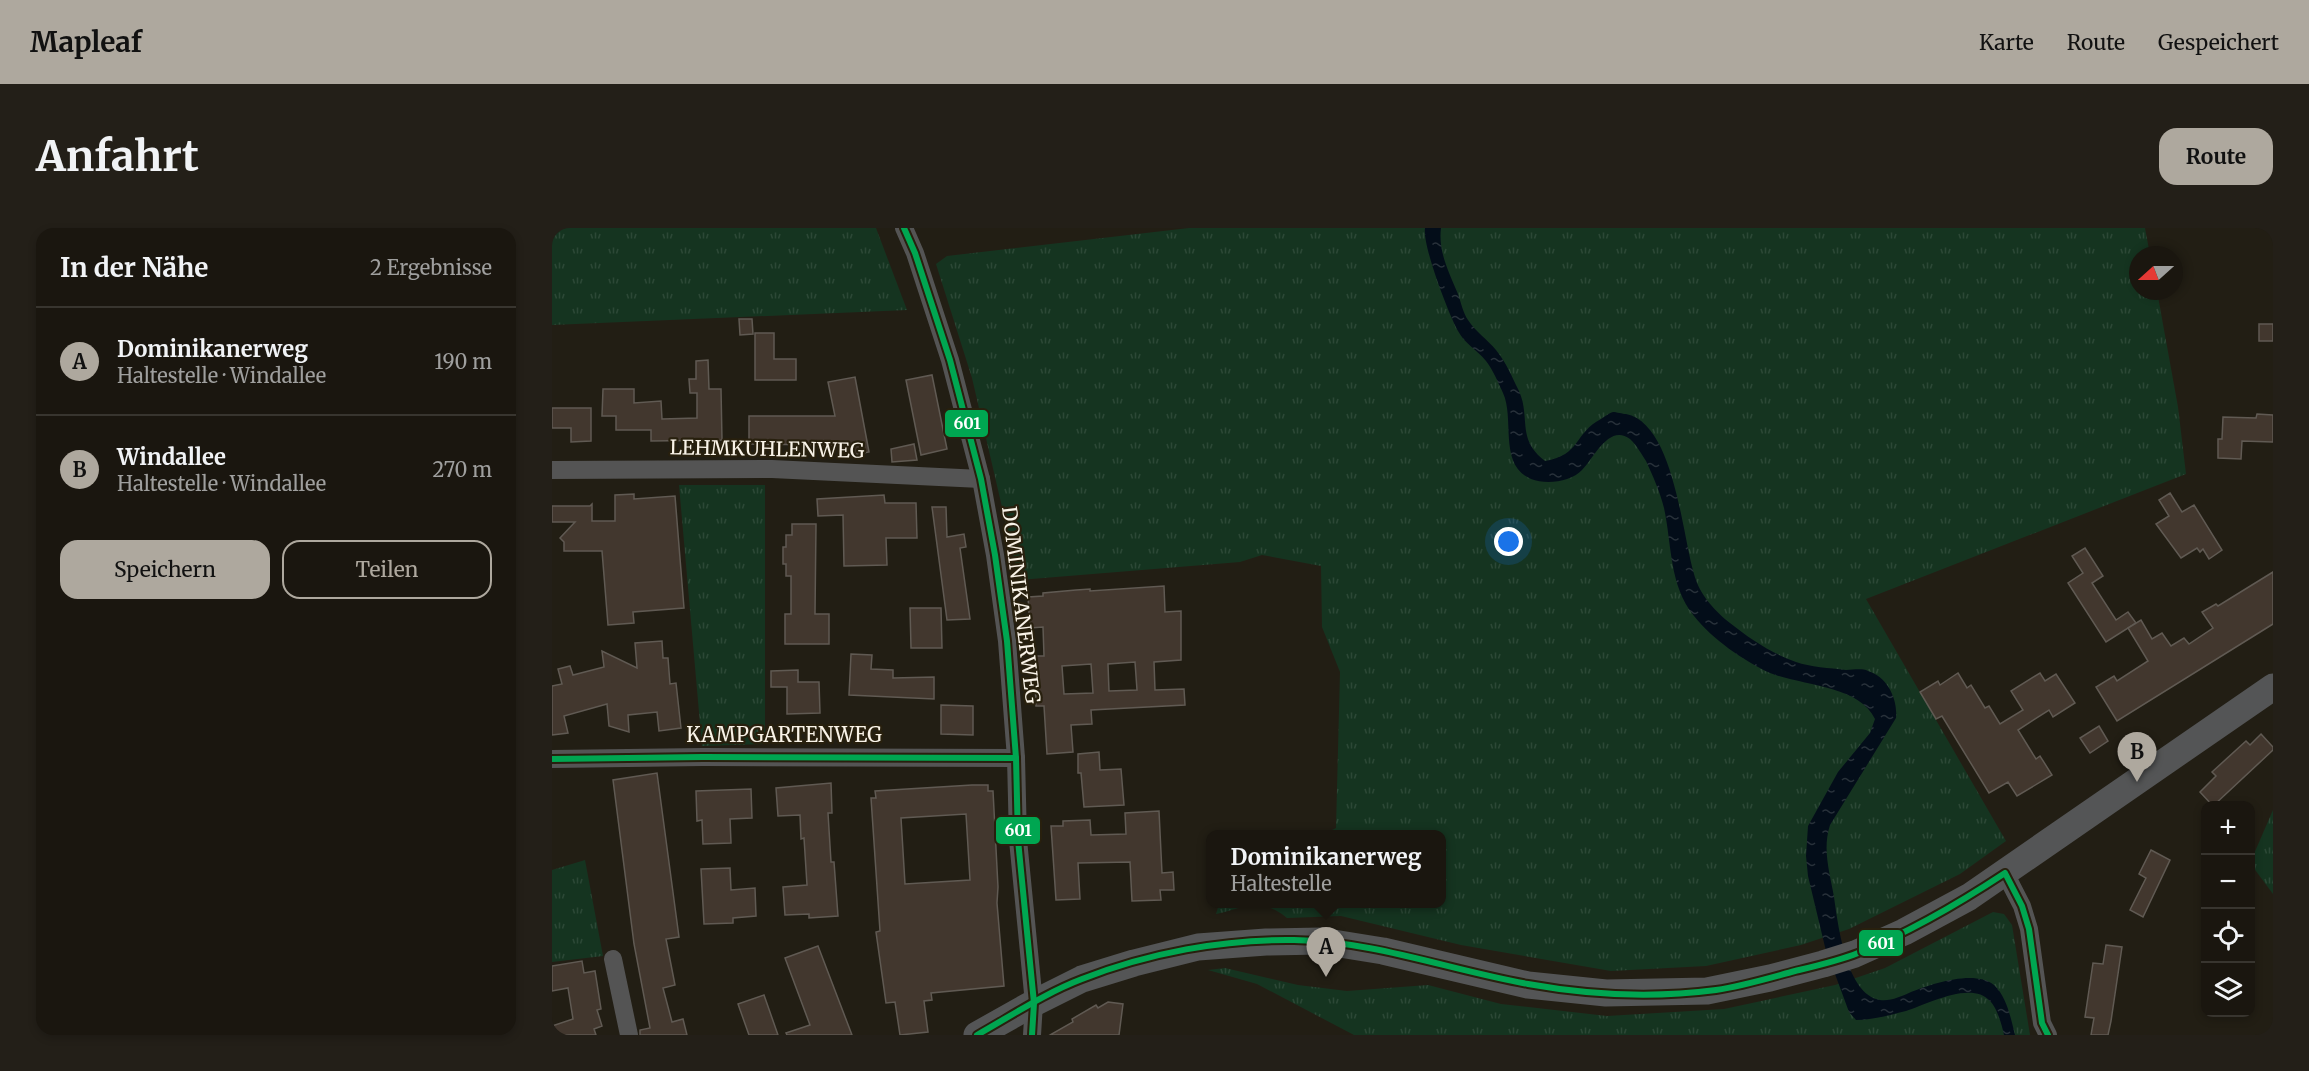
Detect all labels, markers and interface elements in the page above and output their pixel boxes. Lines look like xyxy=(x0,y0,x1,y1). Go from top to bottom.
text: Mapleaf xyxy=(30,24,142,60)
text: Karte xyxy=(1979,29,2034,56)
text: Route xyxy=(2067,29,2125,56)
text: Gespeichert xyxy=(2158,29,2279,56)
button: Route xyxy=(2159,128,2273,185)
text: Anfahrt xyxy=(36,130,199,182)
north arrow xyxy=(2129,246,2183,300)
text: In der Nähe xyxy=(60,251,208,284)
text: 2 Ergebnisse xyxy=(370,255,492,280)
text: Dominikanerweg xyxy=(117,335,308,363)
text: A xyxy=(72,349,87,374)
text: 190 m xyxy=(434,349,492,374)
text: Haltestelle · Windallee xyxy=(117,363,326,388)
line badge: 601 xyxy=(944,409,989,438)
text: 601 xyxy=(953,413,981,433)
street label: LEHMKUHLENWEG xyxy=(669,434,865,463)
text: Windallee xyxy=(117,443,226,471)
text: B xyxy=(73,457,86,482)
text: 270 m xyxy=(432,457,492,482)
text: Haltestelle · Windallee xyxy=(117,471,326,496)
street label: DOMINIKANERWEG xyxy=(997,505,1046,706)
your location xyxy=(1494,527,1523,556)
button: Speichern xyxy=(60,540,270,599)
button: Teilen xyxy=(282,540,492,599)
street label: KAMPGARTENWEG xyxy=(686,722,882,747)
pin: B xyxy=(2118,732,2156,782)
map controls xyxy=(2201,801,2255,1017)
button: + xyxy=(2201,801,2255,855)
line badge: 601 xyxy=(995,816,1041,845)
text: 601 xyxy=(1004,820,1032,840)
popup xyxy=(1206,830,1446,908)
text: Dominikanerweg xyxy=(1231,843,1421,871)
button: − xyxy=(2201,855,2255,909)
text: Haltestelle xyxy=(1231,871,1332,896)
button: locate xyxy=(2201,909,2255,963)
pin: A xyxy=(1306,928,1346,977)
line badge: 601 xyxy=(1858,929,1904,957)
text: 601 xyxy=(1867,933,1895,953)
button: layers xyxy=(2201,963,2255,1017)

